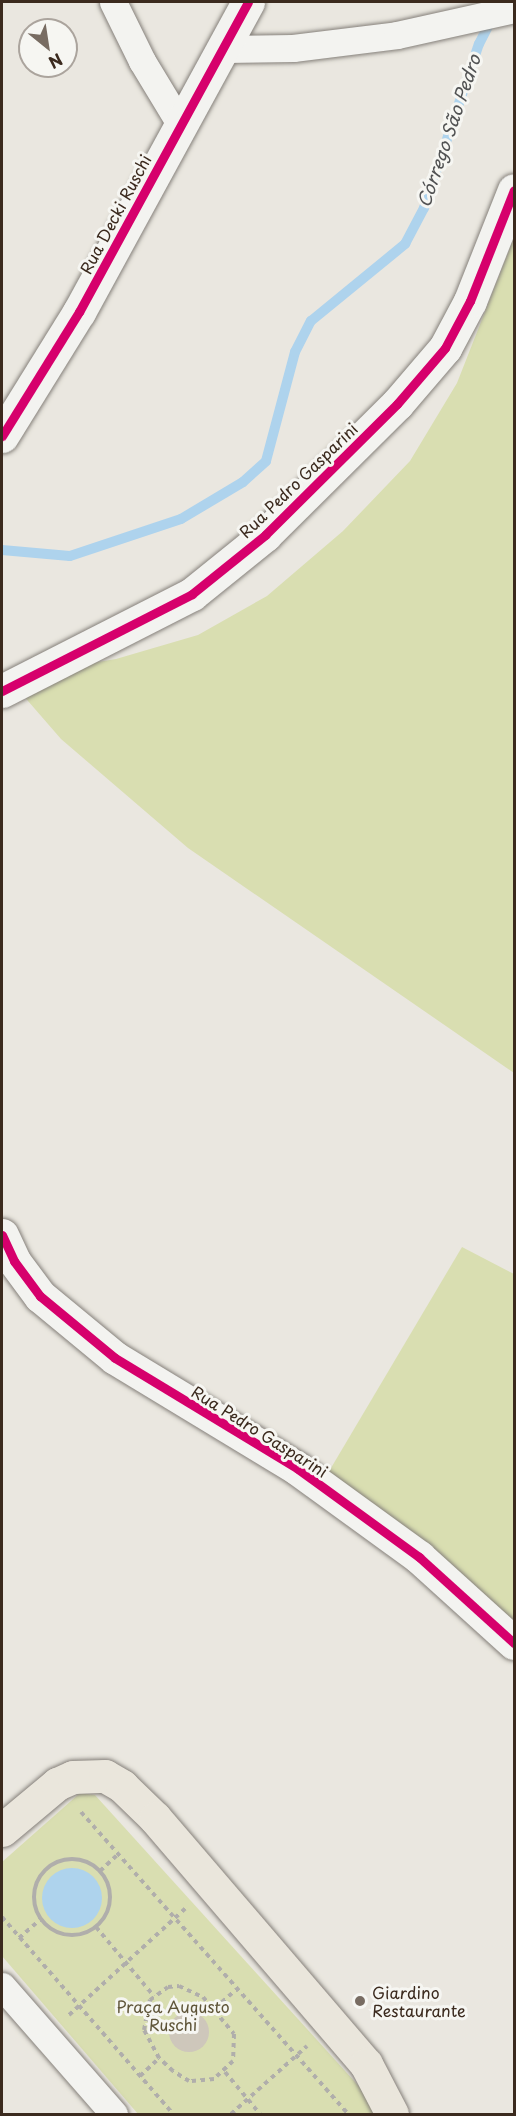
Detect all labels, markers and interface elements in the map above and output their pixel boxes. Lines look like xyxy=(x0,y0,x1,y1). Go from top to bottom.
north arrow xyxy=(18,18,78,78)
text: N xyxy=(45,48,67,75)
water label: Córrego São Pedro xyxy=(412,51,486,211)
street label: Rua Decki Ruschi xyxy=(75,150,155,278)
street label: Rua Pedro Gasparini xyxy=(234,417,362,543)
street label: Rua Pedro Gasparini xyxy=(187,1380,333,1482)
place label: Giardino Restaurante xyxy=(372,1982,466,2020)
marker: Giardino Restaurante xyxy=(353,1994,367,2008)
park label: Praça Augusto Ruschi xyxy=(117,1996,229,2034)

